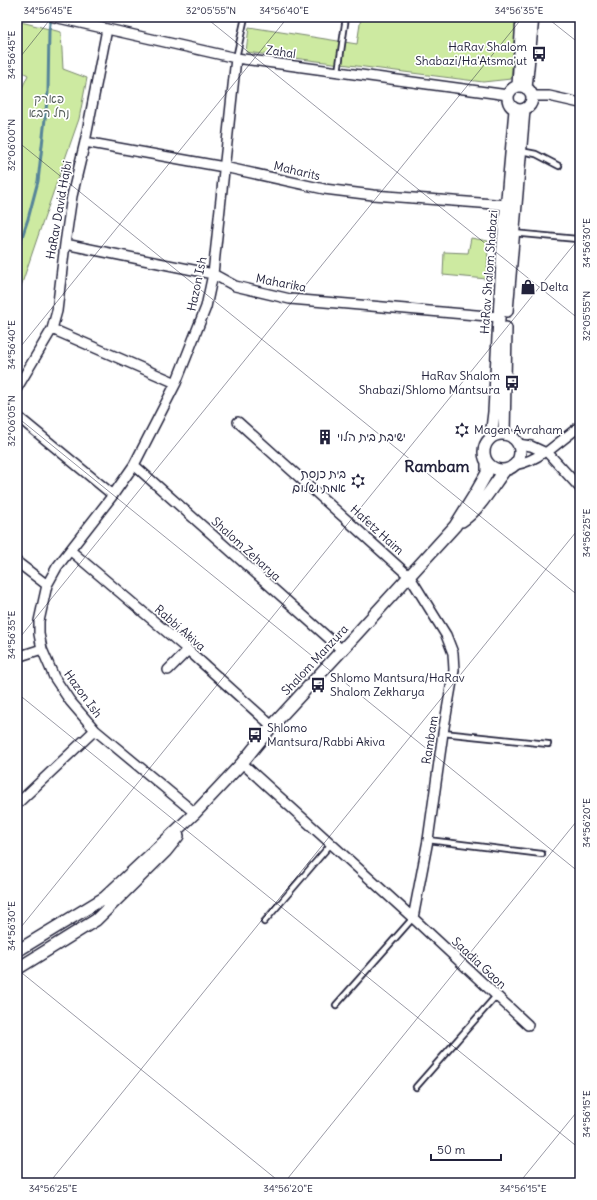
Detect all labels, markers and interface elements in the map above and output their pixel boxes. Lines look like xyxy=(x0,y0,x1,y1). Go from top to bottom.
text: 34°56'45"E xyxy=(24,4,72,17)
text: 32°05'55"N xyxy=(186,4,236,17)
text: 34°56'40"E xyxy=(259,4,309,17)
text: 34°56'35"E xyxy=(495,4,544,17)
text: 34°56'45"E xyxy=(5,31,18,79)
place label: HaRav Shalom Shabazi/Ha'Atsma'ut xyxy=(415,39,527,68)
street label: Zahal xyxy=(265,42,297,61)
bus stop icon: HaRav Shalom Shabazi/Ha'Atsma'ut xyxy=(530,45,548,63)
park label: פארק נחל רבא xyxy=(29,91,69,120)
text: 32°06'00"N xyxy=(5,119,18,171)
street label: Maharits xyxy=(272,158,322,183)
street label: HaRav David Hajbi xyxy=(42,160,75,260)
street label: HaRav Shalom Shabazi xyxy=(477,210,500,334)
text: 34°56'30"E xyxy=(580,218,593,268)
street label: Hazon Ish xyxy=(183,255,210,312)
street label: Maharika xyxy=(255,270,308,295)
shop icon: Delta xyxy=(519,278,537,296)
place label: Delta xyxy=(540,279,569,294)
text: 32°05'55"N xyxy=(580,291,593,341)
text: 34°56'40"E xyxy=(5,320,18,370)
place label: HaRav Shalom Shabazi/Shlomo Mantsura xyxy=(359,368,500,397)
bus stop icon: HaRav Shalom Shabazi/Shlomo Mantsura xyxy=(503,374,521,392)
text: 32°06'05"N xyxy=(5,395,18,447)
synagogue icon: Magen Avraham xyxy=(453,421,471,439)
place label: Magen Avraham xyxy=(474,422,563,437)
building icon: ישיבת בית הלוי xyxy=(316,428,334,446)
place label: ישיבת בית הלוי xyxy=(337,429,406,444)
district label: Rambam xyxy=(404,456,470,476)
place label: בית כנסת אמת ושלום xyxy=(292,466,346,495)
synagogue icon: בית כנסת אמת ושלום xyxy=(349,472,367,490)
street label: Hafetz Haim xyxy=(347,502,408,558)
text: 34°56'25"E xyxy=(580,509,593,557)
street label: Shalom Zeharya xyxy=(208,513,284,584)
street label: Rabbi Akiva xyxy=(152,602,209,654)
text: 34°56'35"E xyxy=(5,610,18,659)
street label: Shalom Manzura xyxy=(278,621,351,698)
street label: Hazon Ish xyxy=(61,667,106,721)
place label: Shlomo Mantsura/HaRav Shalom Zekharya xyxy=(330,670,465,699)
bus stop icon: Shlomo Mantsura/HaRav Shalom Zekharya xyxy=(309,676,327,694)
street label: Rambam xyxy=(418,714,441,765)
place label: Shlomo Mantsura/Rabbi Akiva xyxy=(267,720,385,749)
bus stop icon: Shlomo Mantsura/Rabbi Akiva xyxy=(246,726,264,744)
text: 34°56'20"E xyxy=(580,798,593,848)
text: 34°56'30"E xyxy=(5,901,18,951)
street label: Saadia Gaon xyxy=(449,934,510,992)
text: 34°56'15"E xyxy=(580,1090,593,1138)
scale bar xyxy=(431,1136,501,1162)
text: 50 m xyxy=(437,1142,466,1157)
text: 34°56'25"E xyxy=(29,1182,77,1195)
text: 34°56'20"E xyxy=(263,1182,313,1195)
text: 34°56'15"E xyxy=(499,1182,547,1195)

